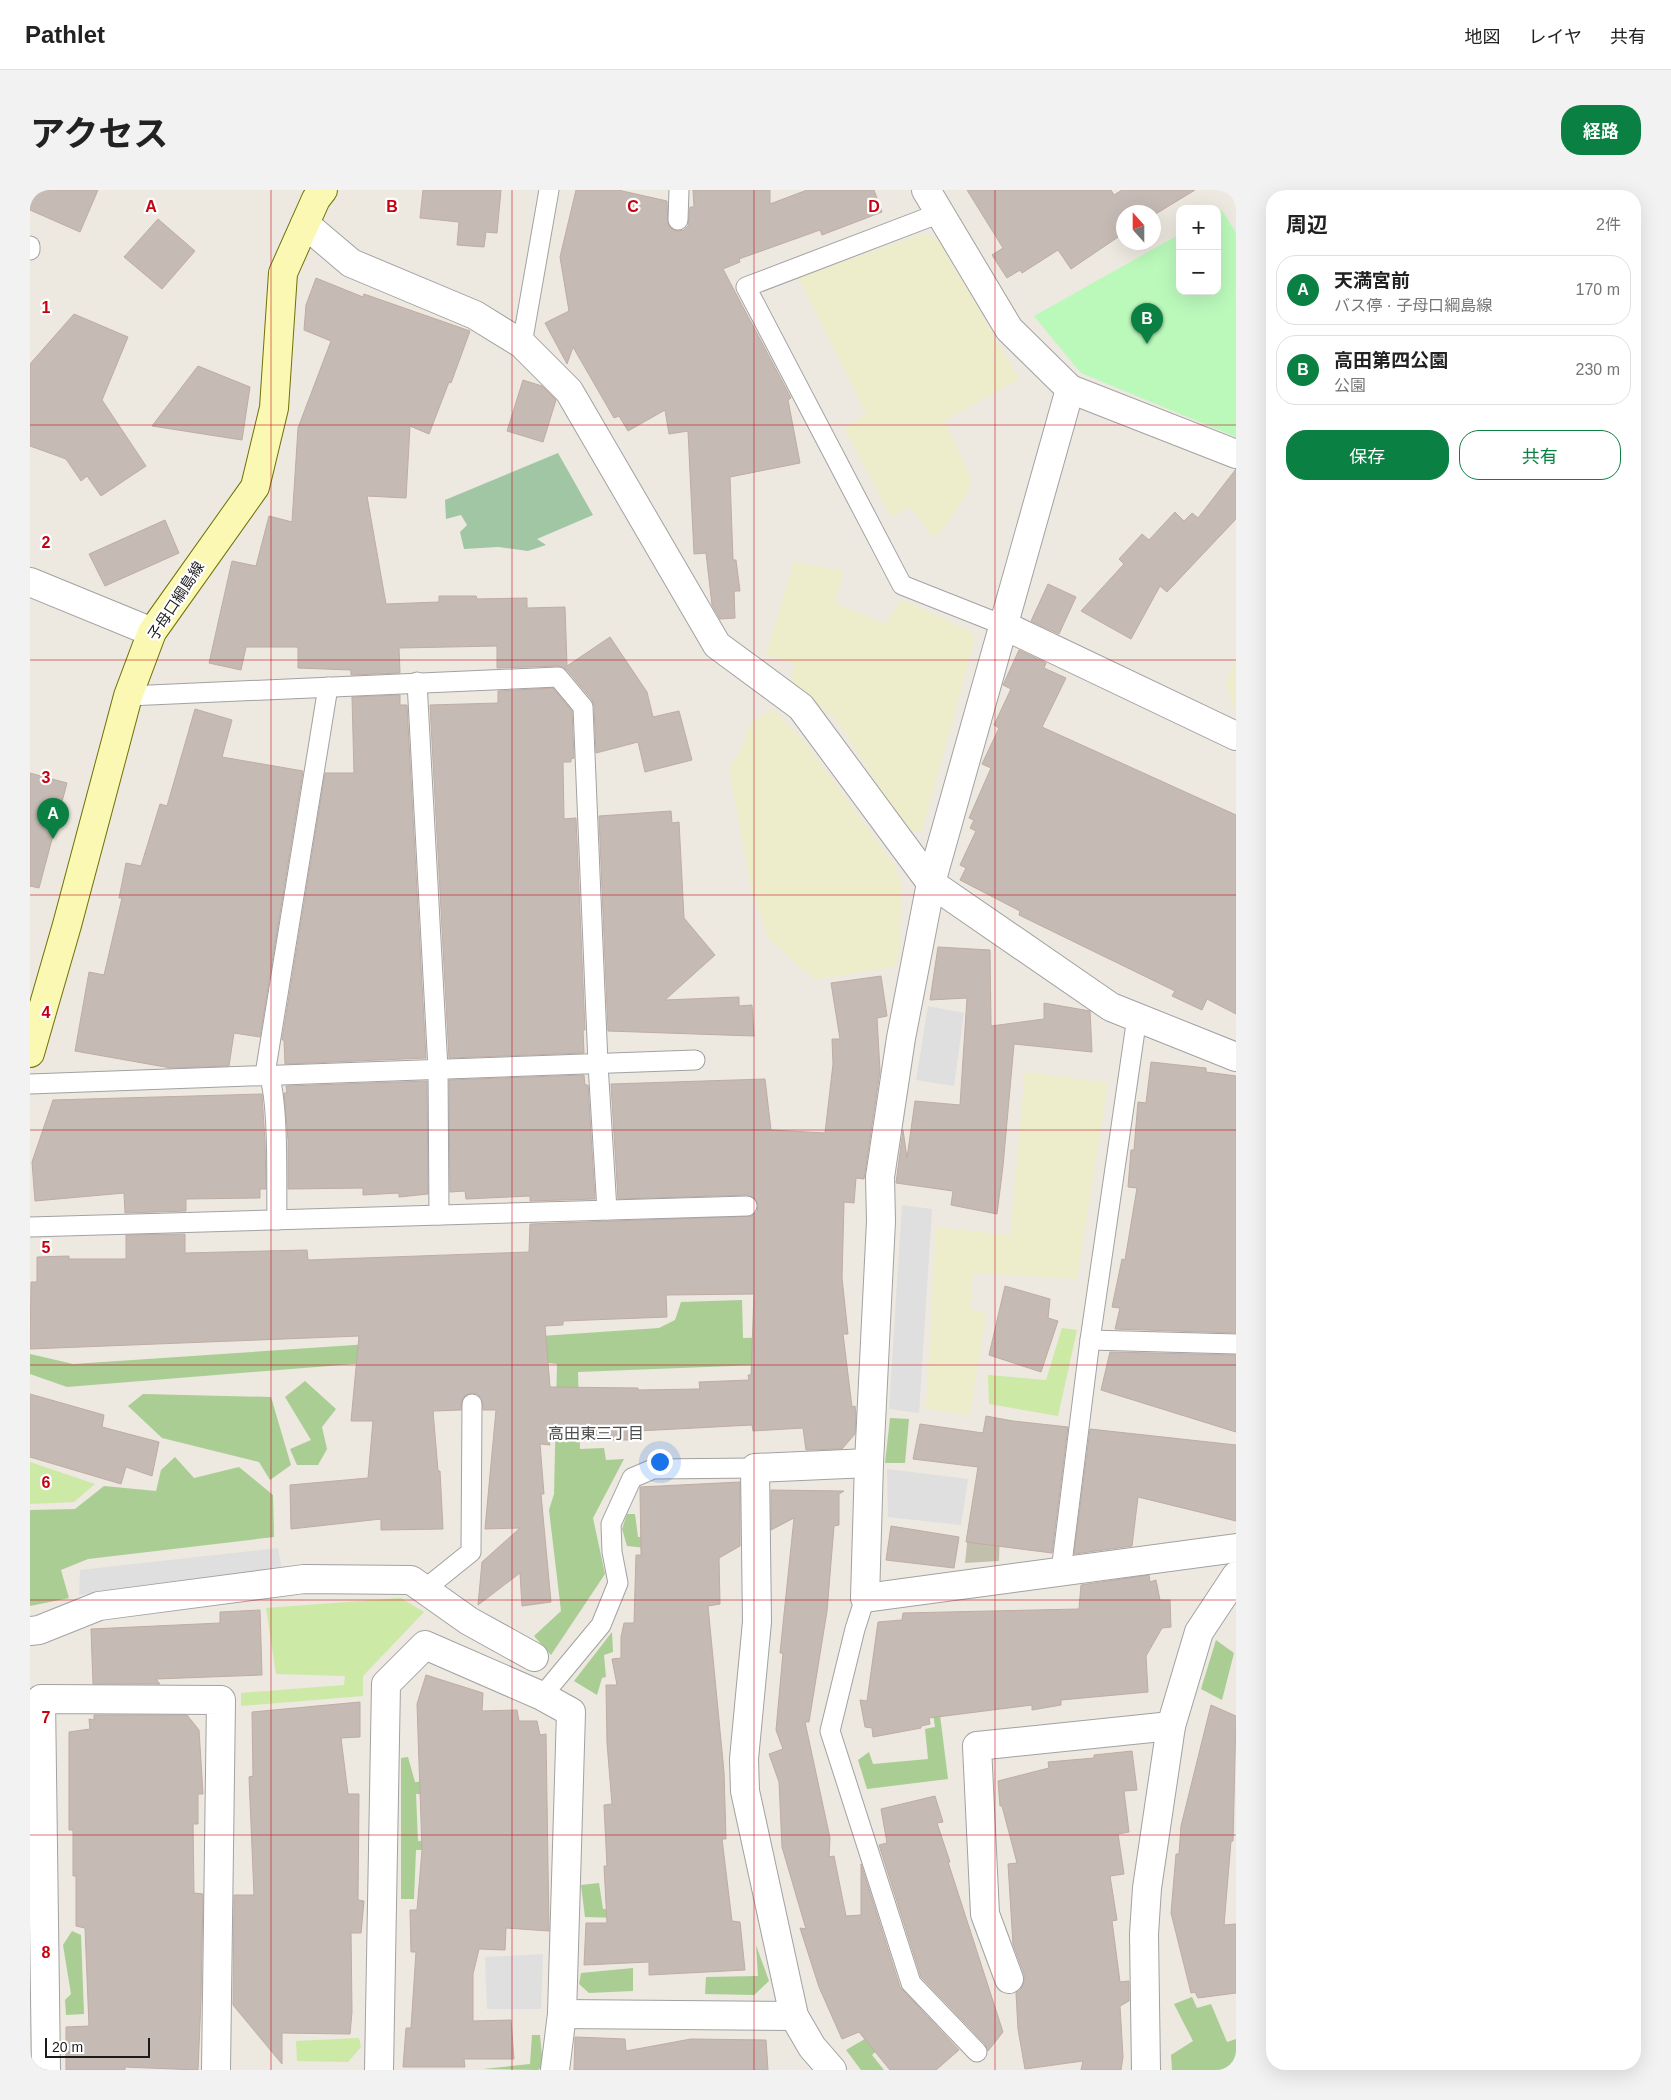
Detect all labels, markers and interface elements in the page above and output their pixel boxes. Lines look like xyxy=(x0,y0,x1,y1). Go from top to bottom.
text: Pathlet xyxy=(25,21,105,48)
text: 地図 xyxy=(1465,27,1501,47)
text: レイヤ xyxy=(1529,27,1582,47)
text: 共有 xyxy=(1610,27,1646,47)
button: 経路 xyxy=(1561,105,1641,155)
text: アクセス xyxy=(30,114,168,153)
text: A xyxy=(145,198,157,215)
text: B xyxy=(386,198,398,215)
text: C xyxy=(627,198,639,215)
text: D xyxy=(868,198,880,215)
north arrow xyxy=(1116,205,1161,250)
map controls xyxy=(1176,205,1221,295)
button: + xyxy=(1176,205,1221,250)
text: 周辺 xyxy=(1286,213,1328,236)
text: 2件 xyxy=(1596,216,1621,233)
button: − xyxy=(1176,250,1221,295)
text: 天満宮前 xyxy=(1334,270,1410,291)
text: A xyxy=(1297,281,1309,298)
text: 170 m xyxy=(1576,281,1620,298)
text: バス停 · 子母口綱島線 xyxy=(1334,297,1492,314)
text: 1 xyxy=(42,299,51,316)
pin: B xyxy=(1131,303,1163,344)
text: 高田第四公園 xyxy=(1334,350,1448,371)
text: B xyxy=(1297,361,1309,378)
text: 230 m xyxy=(1576,361,1620,378)
text: 公園 xyxy=(1334,377,1366,394)
button: 保存 xyxy=(1286,430,1449,480)
button: 共有 xyxy=(1459,430,1621,480)
text: 2 xyxy=(42,534,51,551)
street label: 子母口綱島線 xyxy=(144,558,207,643)
text: 3 xyxy=(42,769,51,786)
pin: A xyxy=(37,798,69,839)
text: 4 xyxy=(42,1004,51,1021)
text: 5 xyxy=(42,1239,51,1256)
district label: 高田東三丁目 xyxy=(548,1425,644,1442)
your location xyxy=(647,1449,673,1475)
text: 6 xyxy=(42,1474,51,1491)
text: 7 xyxy=(42,1709,51,1726)
text: 8 xyxy=(42,1944,51,1961)
scale bar xyxy=(45,2035,150,2058)
text: 20 m xyxy=(52,2039,83,2055)

